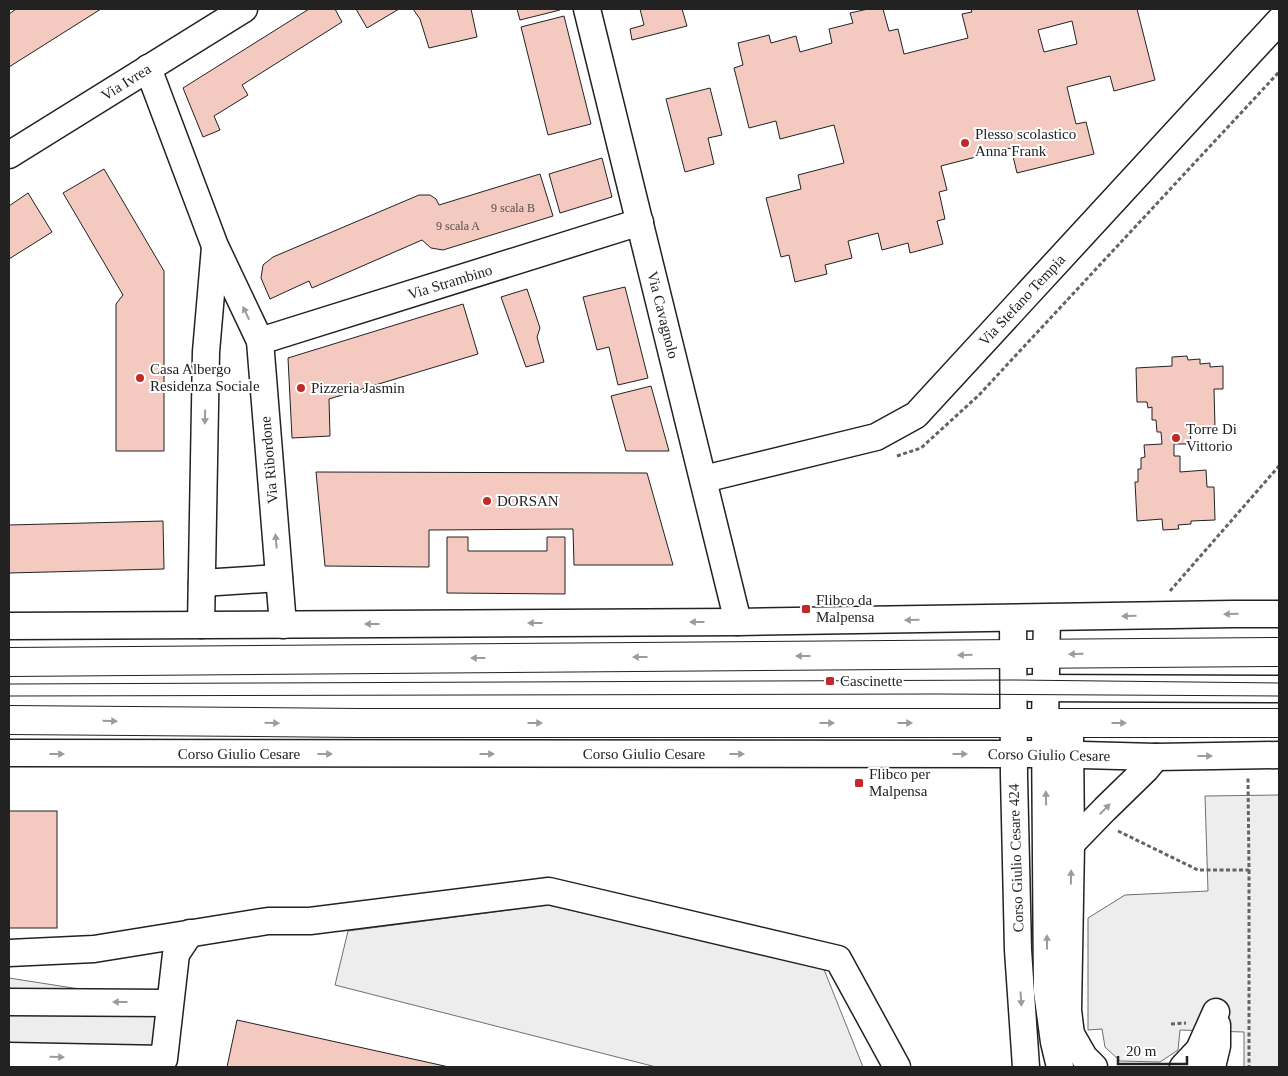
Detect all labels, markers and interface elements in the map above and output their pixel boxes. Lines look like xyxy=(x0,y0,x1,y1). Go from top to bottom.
street label: Via Ivrea xyxy=(98,60,154,103)
place label: Plesso scolastico Anna Frank xyxy=(975,126,1076,159)
marker: Plesso scolastico Anna Frank xyxy=(959,137,971,149)
house number: 9 scala B xyxy=(491,201,535,215)
house number: 9 scala A xyxy=(436,219,480,233)
street label: Via Stefano Tempia xyxy=(976,251,1069,349)
street label: Via Strambino xyxy=(406,262,494,302)
street label: Via Cavagnolo xyxy=(644,270,682,360)
one-way arrow xyxy=(242,305,250,320)
place label: Casa Albergo Residenza Sociale xyxy=(150,361,260,394)
marker: Casa Albergo Residenza Sociale xyxy=(134,372,146,384)
place label: Pizzeria Jasmin xyxy=(311,380,405,396)
marker: Pizzeria Jasmin xyxy=(295,382,307,394)
one-way arrow xyxy=(200,409,208,425)
street label: Via Ribordone xyxy=(257,415,281,504)
place label: Torre Di Vittorio xyxy=(1186,421,1237,454)
marker: Torre Di Vittorio xyxy=(1170,432,1182,444)
place label: DORSAN xyxy=(497,493,559,509)
marker: DORSAN xyxy=(481,495,493,507)
one-way arrow xyxy=(272,533,280,549)
place label: Flibco da Malpensa xyxy=(816,592,875,625)
marker: Flibco da Malpensa xyxy=(800,603,812,615)
one-way arrow xyxy=(1222,610,1238,618)
one-way arrow xyxy=(1120,612,1136,620)
one-way arrow xyxy=(904,616,920,624)
one-way arrow xyxy=(689,618,705,626)
one-way arrow xyxy=(527,619,543,627)
one-way arrow xyxy=(364,620,380,628)
one-way arrow xyxy=(1067,650,1083,658)
one-way arrow xyxy=(957,651,973,659)
one-way arrow xyxy=(795,652,811,660)
one-way arrow xyxy=(632,653,648,661)
one-way arrow xyxy=(470,655,486,663)
place label: Cascinette xyxy=(840,673,903,689)
marker: Cascinette xyxy=(824,675,836,687)
one-way arrow xyxy=(102,717,118,725)
one-way arrow xyxy=(265,719,281,727)
one-way arrow xyxy=(527,719,543,727)
one-way arrow xyxy=(820,719,836,727)
one-way arrow xyxy=(897,719,913,727)
one-way arrow xyxy=(1112,719,1128,727)
street label: Corso Giulio Cesare xyxy=(178,746,301,762)
street label: Corso Giulio Cesare xyxy=(583,746,706,762)
street label: Corso Giulio Cesare xyxy=(988,746,1111,764)
one-way arrow xyxy=(50,750,66,758)
one-way arrow xyxy=(317,750,333,758)
one-way arrow xyxy=(480,750,496,758)
one-way arrow xyxy=(730,750,746,758)
one-way arrow xyxy=(952,750,968,758)
one-way arrow xyxy=(1197,752,1213,760)
place label: Flibco per Malpensa xyxy=(869,766,930,799)
marker: Flibco per Malpensa xyxy=(853,777,865,789)
street label: Corso Giulio Cesare 424 xyxy=(1005,783,1027,933)
one-way arrow xyxy=(1042,790,1050,806)
one-way arrow xyxy=(1099,803,1111,815)
one-way arrow xyxy=(1067,869,1075,885)
one-way arrow xyxy=(1043,934,1051,950)
one-way arrow xyxy=(1018,991,1026,1007)
one-way arrow xyxy=(112,998,128,1006)
scale bar xyxy=(1118,1034,1187,1066)
text: 20 m xyxy=(1126,1043,1157,1059)
one-way arrow xyxy=(50,1054,66,1062)

